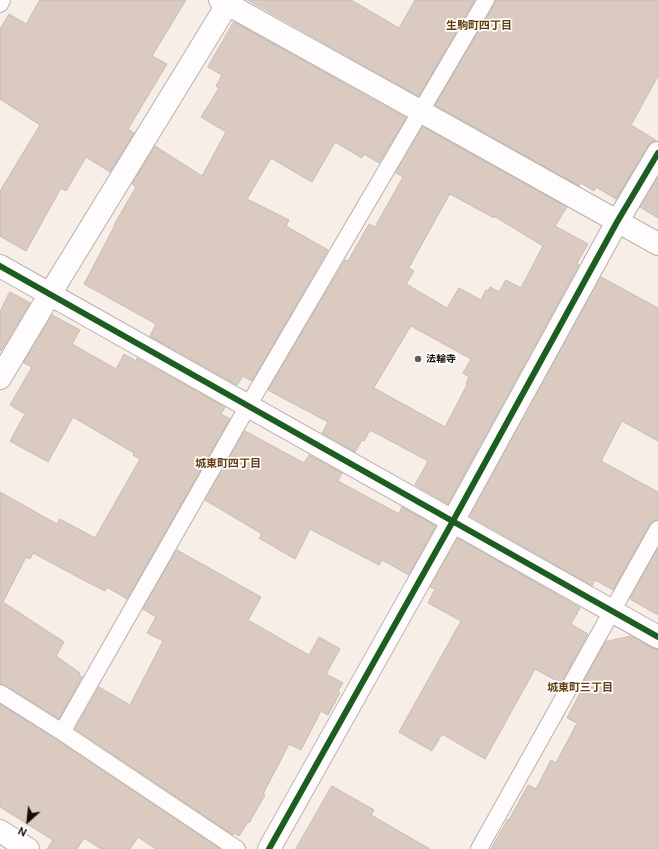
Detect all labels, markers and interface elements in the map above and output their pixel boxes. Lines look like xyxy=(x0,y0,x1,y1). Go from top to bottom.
district label: 生駒町四丁目 xyxy=(446,18,512,32)
place label: 法輪寺 xyxy=(426,353,456,365)
marker: 法輪寺 xyxy=(413,354,423,364)
district label: 城東町四丁目 xyxy=(195,456,261,470)
district label: 城東町三丁目 xyxy=(547,680,613,694)
north arrow xyxy=(8,801,48,841)
text: N xyxy=(16,824,29,839)

